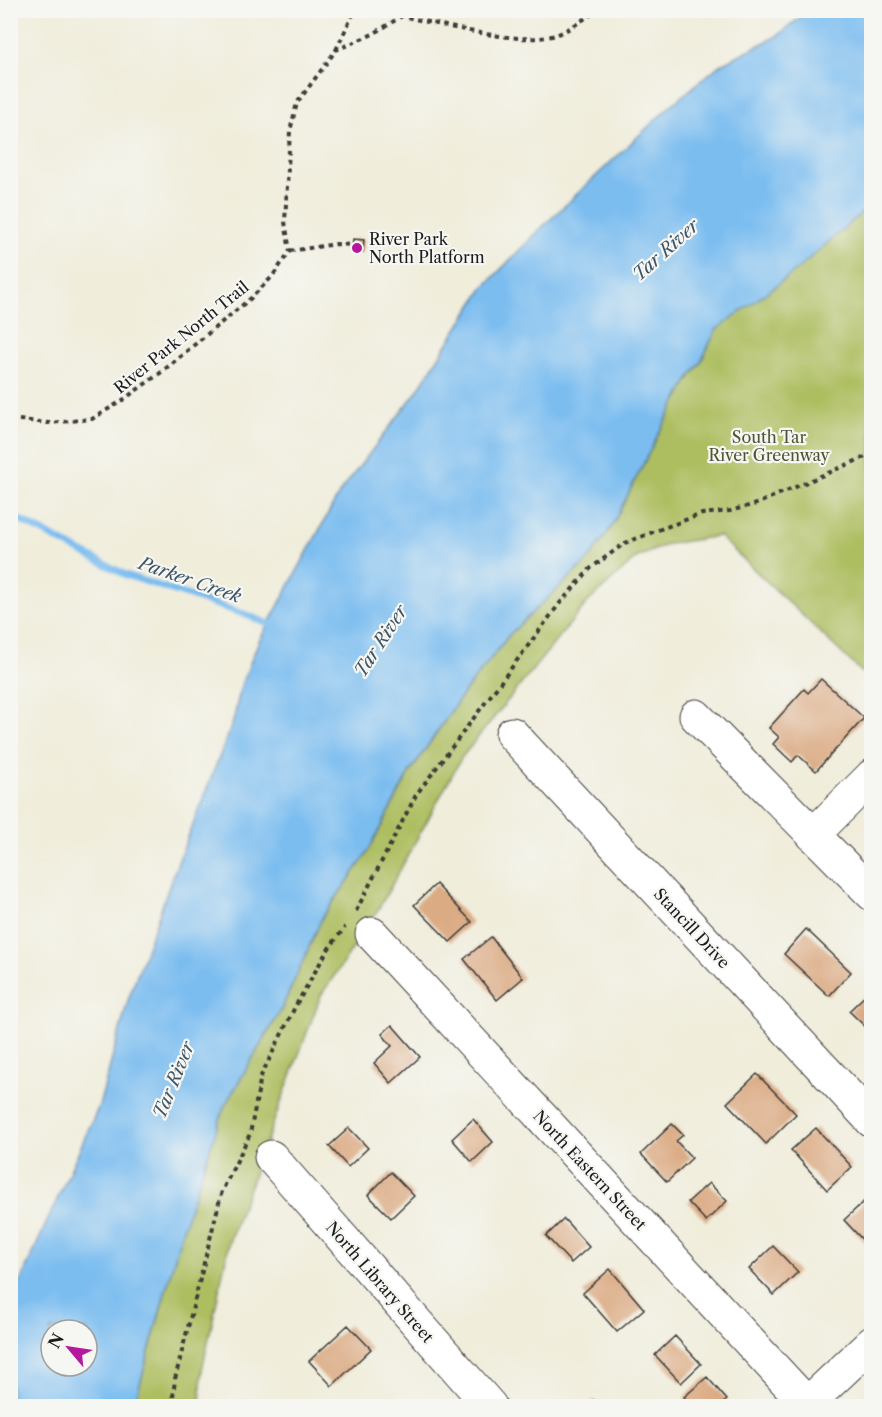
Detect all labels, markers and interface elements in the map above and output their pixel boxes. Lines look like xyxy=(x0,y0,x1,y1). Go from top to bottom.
water label: Tar River xyxy=(628,214,705,285)
place label: River Park North Platform xyxy=(369,229,485,267)
marker: River Park North Platform xyxy=(350,241,364,255)
street label: River Park North Trail xyxy=(110,276,253,397)
park label: South Tar River Greenway xyxy=(709,427,831,465)
water label: Parker Creek xyxy=(134,552,245,608)
water label: Tar River xyxy=(350,600,413,681)
street label: Stancill Drive xyxy=(650,884,734,972)
water label: Tar River xyxy=(149,1037,200,1122)
street label: North Eastern Street xyxy=(529,1106,651,1234)
street label: North Library Street xyxy=(322,1217,438,1347)
north arrow xyxy=(39,1318,99,1378)
text: N xyxy=(44,1330,68,1352)

